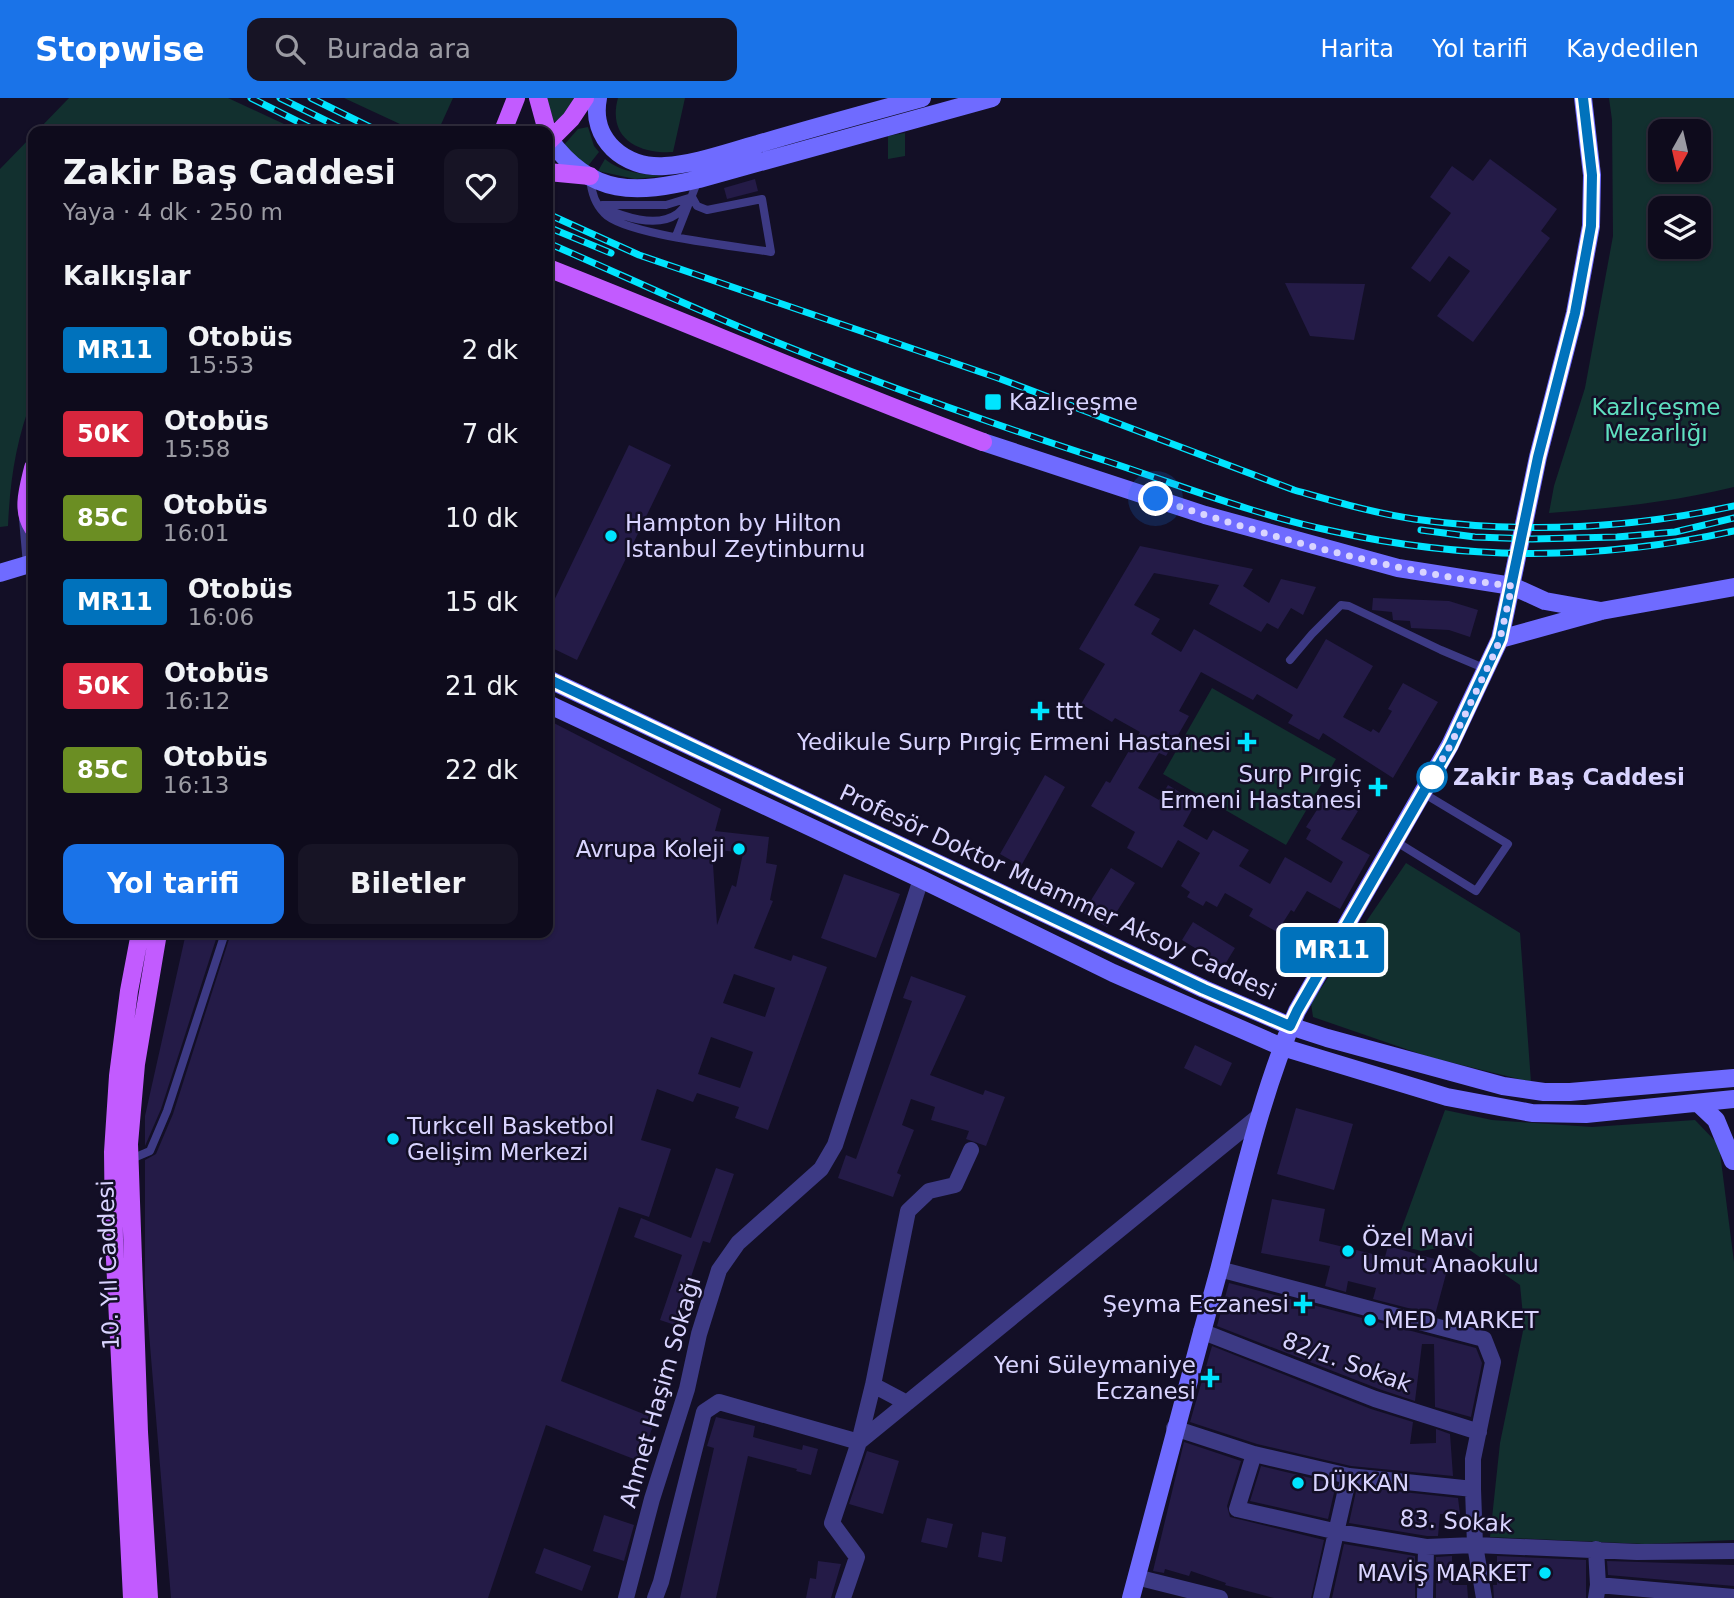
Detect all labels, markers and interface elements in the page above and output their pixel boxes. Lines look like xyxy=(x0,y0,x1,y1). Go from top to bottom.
search box xyxy=(247,18,737,81)
text: Stopwise xyxy=(35,30,205,69)
icon: search xyxy=(271,30,309,68)
text: Burada ara xyxy=(327,34,471,64)
text: Harita xyxy=(1321,35,1394,63)
text: Yol tarifi xyxy=(1432,35,1528,63)
text: Kaydedilen xyxy=(1566,35,1699,63)
north arrow xyxy=(1648,119,1712,182)
map controls xyxy=(1648,119,1711,259)
button: heart xyxy=(444,149,518,223)
text: Zakir Baş Caddesi xyxy=(63,153,396,192)
button: layers xyxy=(1648,196,1711,259)
text: Yaya · 4 dk · 250 m xyxy=(63,199,283,225)
text: Kalkışlar xyxy=(63,261,191,291)
text: Otobüs xyxy=(188,322,293,352)
text: 2 dk xyxy=(462,335,518,365)
text: MR11 xyxy=(77,336,153,364)
text: 15:53 xyxy=(188,352,254,378)
place label: Kazlıçeşme xyxy=(1009,389,1138,415)
marker: Kazlıçeşme xyxy=(983,392,1003,412)
park label: Kazlıçeşme Mezarlığı xyxy=(1592,394,1720,446)
text: Otobüs xyxy=(164,406,269,436)
text: 7 dk xyxy=(462,419,518,449)
text: 50K xyxy=(77,420,129,448)
text: 15:58 xyxy=(164,436,230,462)
your location xyxy=(1138,481,1173,516)
text: Otobüs xyxy=(163,490,268,520)
text: 10 dk xyxy=(445,503,518,533)
text: 85C xyxy=(77,504,128,532)
place label: Hampton by Hilton Istanbul Zeytinburnu xyxy=(625,510,865,562)
text: 16:01 xyxy=(163,520,229,546)
marker: Hampton by Hilton Istanbul Zeytinburnu xyxy=(603,528,619,544)
text: Otobüs xyxy=(188,574,293,604)
text: 15 dk xyxy=(445,587,518,617)
text: MR11 xyxy=(77,588,153,616)
text: 16:06 xyxy=(188,604,254,630)
text: Otobüs xyxy=(164,658,269,688)
text: 21 dk xyxy=(445,671,518,701)
text: 50K xyxy=(77,672,129,700)
text: 16:12 xyxy=(164,688,230,714)
place label: ttt xyxy=(1056,698,1083,724)
marker: ttt xyxy=(1030,701,1050,721)
place label: Yedikule Surp Pırgiç Ermeni Hastanesi xyxy=(796,729,1231,755)
marker: Yedikule Surp Pırgiç Ermeni Hastanesi xyxy=(1237,732,1257,752)
text: Otobüs xyxy=(163,742,268,772)
text: 22 dk xyxy=(445,755,518,785)
text: 85C xyxy=(77,756,128,784)
place label: Surp Pırgiç Ermeni Hastanesi xyxy=(1160,761,1362,813)
marker: Zakir Baş Caddesi xyxy=(1417,762,1447,792)
place label: Zakir Baş Caddesi xyxy=(1453,764,1685,790)
text: 16:13 xyxy=(163,772,229,798)
marker: Surp Pırgiç Ermeni Hastanesi xyxy=(1368,777,1388,797)
street label: Profesör Doktor Muammer Aksoy Caddesi xyxy=(836,779,1280,1005)
place label: Avrupa Koleji xyxy=(576,836,725,862)
marker: Avrupa Koleji xyxy=(731,841,747,857)
button: Yol tarifi xyxy=(63,844,284,924)
button: Biletler xyxy=(298,844,518,924)
line badge: MR11 xyxy=(1283,927,1381,973)
text: MR11 xyxy=(1294,936,1370,964)
place label: Turkcell Basketbol Gelişim Merkezi xyxy=(406,1113,614,1165)
marker: Turkcell Basketbol Gelişim Merkezi xyxy=(385,1131,401,1147)
street label: 10. Yıl Caddesi xyxy=(92,1180,124,1350)
place label: Özel Mavi Umut Anaokulu xyxy=(1362,1224,1539,1277)
marker: Özel Mavi Umut Anaokulu xyxy=(1340,1243,1356,1259)
street label: Ahmet Haşim Sokağı xyxy=(615,1273,705,1511)
place label: Şeyma Eczanesi xyxy=(1102,1291,1289,1317)
marker: Şeyma Eczanesi xyxy=(1295,1296,1311,1312)
place label: MED MARKET xyxy=(1384,1307,1540,1333)
marker: MED MARKET xyxy=(1362,1312,1378,1328)
street label: 82/1. Sokak xyxy=(1279,1327,1416,1398)
place label: Yeni Süleymaniye Eczanesi xyxy=(993,1352,1196,1404)
marker: Yeni Süleymaniye Eczanesi xyxy=(1202,1370,1218,1386)
place label: DÜKKAN xyxy=(1312,1469,1409,1496)
marker: DÜKKAN xyxy=(1290,1475,1306,1491)
street label: 83. Sokak xyxy=(1399,1505,1514,1537)
place label: MAVİŞ MARKET xyxy=(1357,1559,1532,1586)
marker: MAVİŞ MARKET xyxy=(1537,1565,1553,1581)

